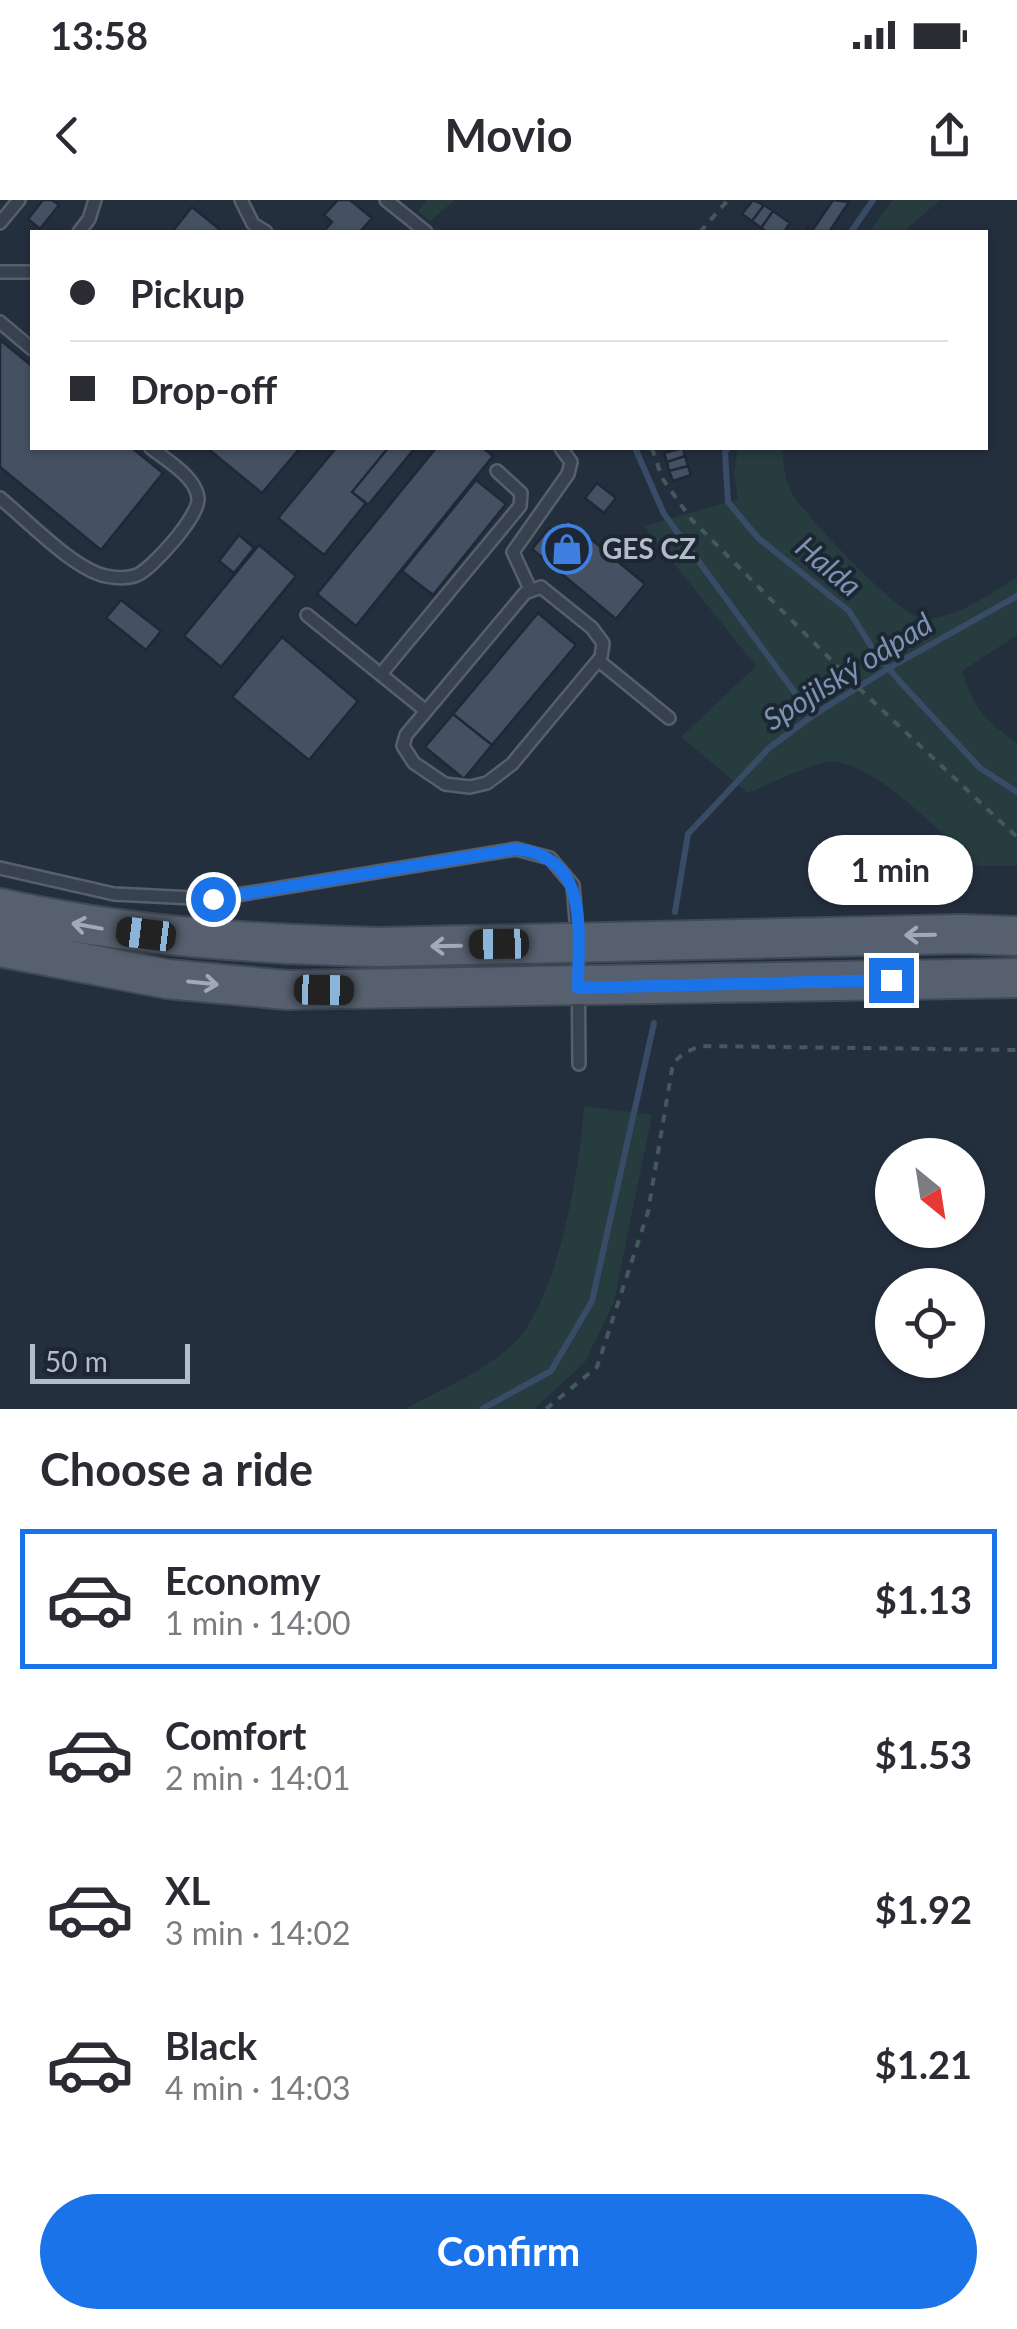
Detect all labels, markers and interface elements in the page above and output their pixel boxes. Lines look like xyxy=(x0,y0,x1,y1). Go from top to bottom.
text: 13:58 xyxy=(50,12,148,58)
icon: back xyxy=(40,108,95,163)
text: Movio xyxy=(444,108,573,162)
icon: share xyxy=(922,108,977,163)
text: Pickup xyxy=(130,270,245,316)
text: Drop-off xyxy=(130,366,277,412)
shop icon: GES CZ xyxy=(541,523,593,575)
water label: Halda xyxy=(789,528,869,603)
place label: GES CZ xyxy=(602,531,696,565)
water label: Spojilský odpad xyxy=(756,604,938,737)
callout: 1 min xyxy=(808,835,974,905)
text: 1 min xyxy=(851,850,930,889)
route start xyxy=(191,877,236,922)
car xyxy=(114,915,178,953)
one-way arrow xyxy=(71,916,103,934)
one-way arrow xyxy=(904,926,936,945)
car xyxy=(469,928,529,960)
one-way arrow xyxy=(430,936,462,955)
route end xyxy=(869,958,914,1003)
one-way arrow xyxy=(187,974,219,993)
car xyxy=(294,974,354,1006)
north arrow xyxy=(875,1138,985,1248)
map controls xyxy=(875,1138,985,1378)
button: locate xyxy=(875,1268,985,1378)
scale bar xyxy=(30,1339,190,1384)
text: 50 m xyxy=(45,1344,108,1378)
text: Choose a ride xyxy=(40,1442,313,1496)
icon: car xyxy=(45,1554,135,1644)
text: Economy xyxy=(165,1557,320,1603)
text: $1.13 xyxy=(875,1576,972,1622)
text: 1 min · 14:00 xyxy=(165,1603,351,1642)
icon: car xyxy=(45,1709,135,1799)
text: Comfort xyxy=(165,1712,306,1758)
text: $1.53 xyxy=(875,1731,972,1777)
text: 2 min · 14:01 xyxy=(165,1758,351,1797)
icon: car xyxy=(45,1864,135,1954)
text: XL xyxy=(165,1867,210,1913)
text: $1.92 xyxy=(875,1886,972,1932)
text: 3 min · 14:02 xyxy=(165,1913,351,1952)
icon: car xyxy=(45,2019,135,2109)
text: Black xyxy=(165,2022,257,2068)
text: $1.21 xyxy=(875,2041,972,2087)
text: 4 min · 14:03 xyxy=(165,2068,351,2107)
button: Confirm xyxy=(40,2194,977,2309)

